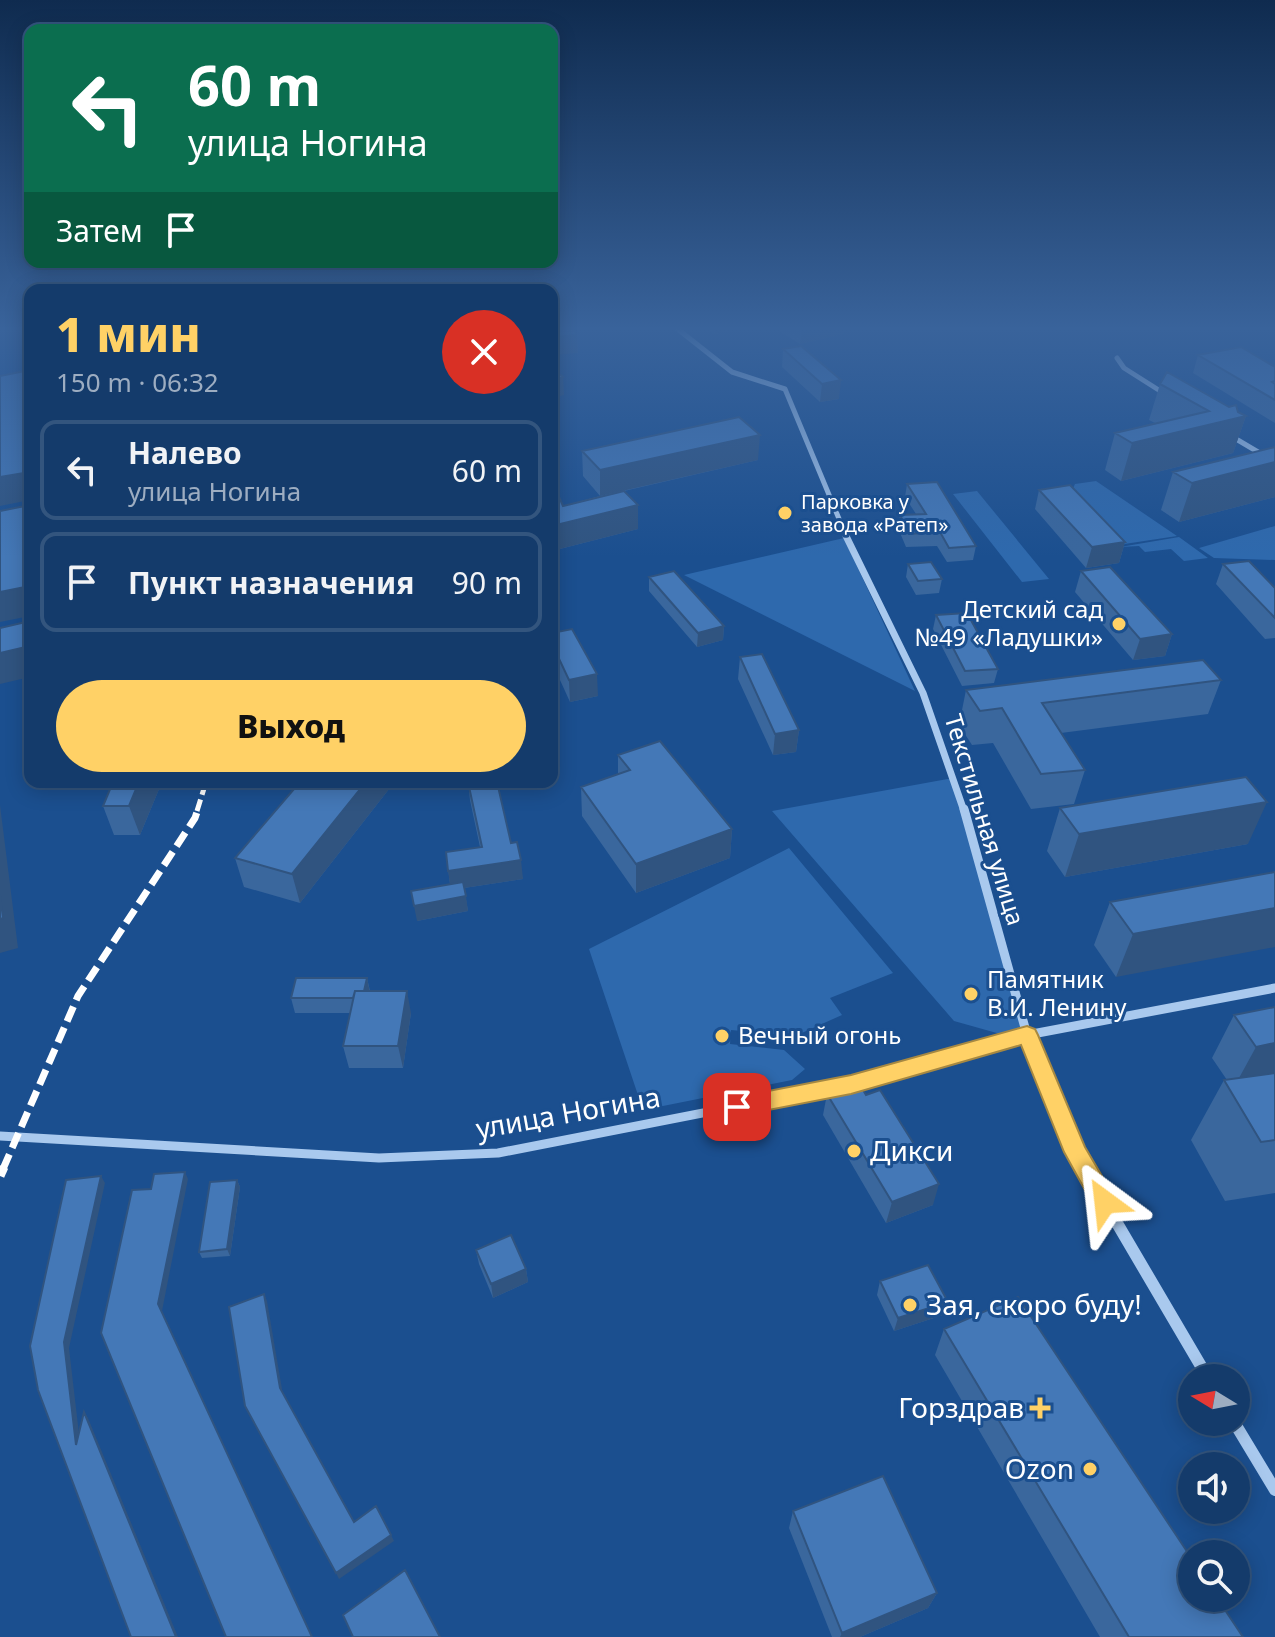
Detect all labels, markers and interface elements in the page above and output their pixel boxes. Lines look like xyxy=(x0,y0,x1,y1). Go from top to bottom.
text: 60 m xyxy=(188,46,321,122)
icon: left xyxy=(56,56,160,160)
text: улица Ногина xyxy=(188,118,428,167)
icon: arrive xyxy=(159,208,203,252)
text: Затем xyxy=(56,210,143,251)
text: 1 мин xyxy=(56,301,201,366)
button: close xyxy=(442,310,526,394)
text: 150 m · 06:32 xyxy=(56,364,219,400)
text: Налево xyxy=(128,432,242,473)
icon: left xyxy=(60,448,104,492)
text: 60 m xyxy=(452,450,522,491)
text: улица Ногина xyxy=(128,473,301,509)
place label: Парковка у завода «Ратеп» xyxy=(801,488,948,538)
marker: Парковка у завода «Ратеп» xyxy=(776,504,794,522)
icon: arrive xyxy=(60,560,104,604)
text: Пункт назначения xyxy=(128,562,414,603)
text: 90 m xyxy=(452,562,522,603)
place label: Детский сад №49 «Ладушки» xyxy=(914,592,1103,653)
marker: Детский сад №49 «Ладушки» xyxy=(1110,615,1128,633)
button: Выход xyxy=(56,680,526,772)
street label: Текстильная улица xyxy=(938,710,1033,929)
place label: Памятник В.И. Ленину xyxy=(987,962,1127,1023)
marker: Памятник В.И. Ленину xyxy=(962,985,980,1003)
place label: Вечный огонь xyxy=(738,1018,901,1051)
marker: Вечный огонь xyxy=(713,1027,731,1045)
pin xyxy=(703,1073,771,1141)
street label: улица Ногина xyxy=(473,1077,663,1147)
icon: arrive xyxy=(715,1085,759,1129)
place label: Дикси xyxy=(870,1131,953,1169)
marker: Дикси xyxy=(845,1142,863,1160)
position arrow xyxy=(1063,1160,1147,1244)
place label: Зая, скоро буду! xyxy=(926,1285,1142,1323)
marker: Зая, скоро буду! xyxy=(901,1296,919,1314)
north arrow xyxy=(1178,1364,1250,1436)
map controls xyxy=(1178,1364,1250,1612)
place label: Горздрав xyxy=(898,1388,1024,1426)
marker: Горздрав xyxy=(1031,1399,1049,1417)
place label: Ozon xyxy=(1005,1449,1074,1487)
button: sound xyxy=(1178,1452,1250,1524)
marker: Ozon xyxy=(1081,1460,1099,1478)
button: search xyxy=(1178,1540,1250,1612)

